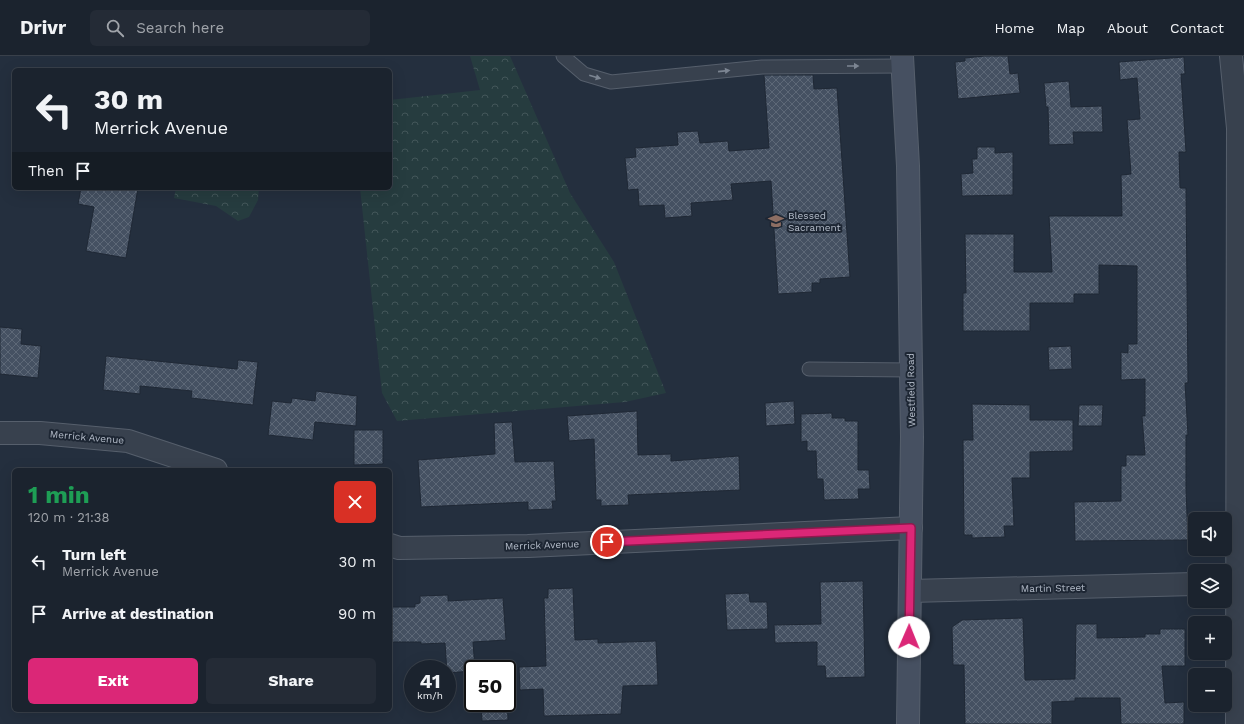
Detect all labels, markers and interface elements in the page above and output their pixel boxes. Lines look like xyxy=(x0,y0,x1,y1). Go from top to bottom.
search box xyxy=(90,10,370,46)
text: Drivr xyxy=(20,16,66,39)
icon: search xyxy=(104,17,126,39)
text: Search here xyxy=(136,19,224,37)
text: Home xyxy=(994,20,1034,36)
text: Map xyxy=(1056,20,1085,36)
text: About xyxy=(1107,20,1148,36)
text: Contact xyxy=(1170,20,1224,36)
one-way arrow xyxy=(847,63,860,69)
one-way arrow xyxy=(718,68,730,74)
one-way arrow xyxy=(589,74,601,80)
text: 30 m xyxy=(94,83,163,116)
icon: left xyxy=(28,84,80,136)
text: Merrick Avenue xyxy=(94,117,228,138)
icon: arrive xyxy=(72,160,94,182)
text: Then xyxy=(28,162,64,180)
place label: Blessed Sacrament xyxy=(788,210,842,233)
school or university icon: Blessed Sacrament xyxy=(767,212,785,230)
street label: Westfield Road xyxy=(905,353,917,427)
street label: Merrick Avenue xyxy=(49,428,125,446)
text: 1 min xyxy=(28,481,90,509)
button: close xyxy=(334,481,376,523)
text: 120 m · 21:38 xyxy=(28,510,109,525)
map controls xyxy=(1188,512,1232,712)
button: sound xyxy=(1188,512,1232,556)
pin xyxy=(590,525,624,559)
icon: arrive xyxy=(596,531,618,553)
street label: Merrick Avenue xyxy=(505,538,580,552)
text: Turn left xyxy=(62,546,126,564)
icon: left xyxy=(28,551,50,573)
text: 30 m xyxy=(339,553,376,571)
text: Merrick Avenue xyxy=(62,564,159,579)
button: layers xyxy=(1188,564,1232,608)
street label: Martin Street xyxy=(1021,582,1086,594)
icon: arrive xyxy=(28,603,50,625)
text: Arrive at destination xyxy=(62,605,214,623)
text: 90 m xyxy=(338,605,376,623)
position arrow xyxy=(888,616,930,658)
button: + xyxy=(1188,616,1232,660)
button: Exit xyxy=(28,658,198,704)
button: Share xyxy=(206,658,376,704)
speed limit sign: 50 xyxy=(464,660,516,712)
button: − xyxy=(1188,668,1232,712)
text: 41 xyxy=(419,669,441,693)
text: km/h xyxy=(417,690,443,701)

